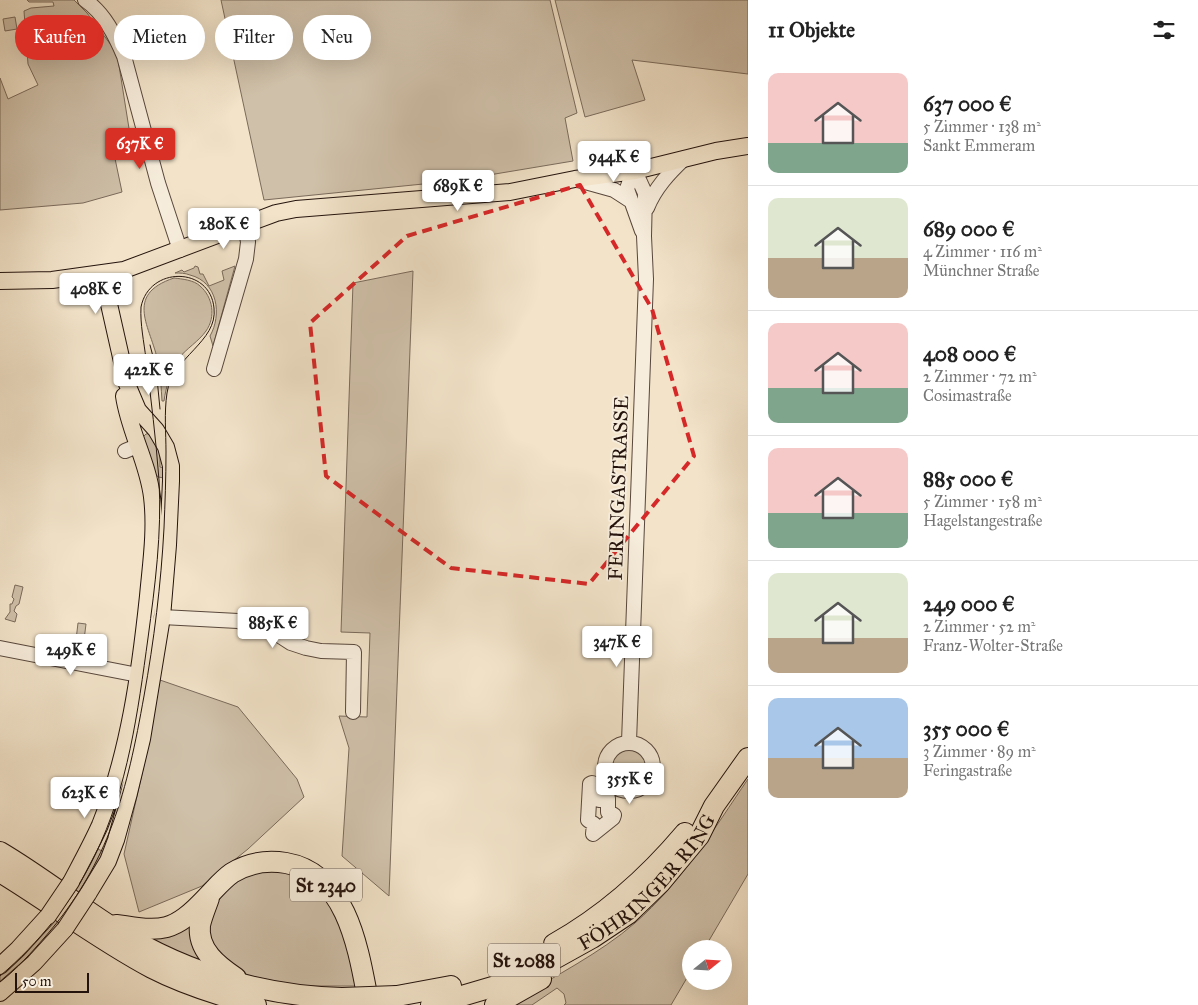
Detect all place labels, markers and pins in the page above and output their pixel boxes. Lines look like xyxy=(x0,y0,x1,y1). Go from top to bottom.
pin: 637K € xyxy=(99,128,181,170)
pin: 944K € xyxy=(573,140,655,183)
pin: 689K € xyxy=(417,170,499,212)
pin: 280K € xyxy=(183,208,265,250)
pin: 408K € xyxy=(55,272,137,315)
pin: 422K € xyxy=(108,354,190,396)
pin: 885K € xyxy=(232,606,314,649)
pin: 347K € xyxy=(576,626,658,668)
pin: 249K € xyxy=(30,634,112,676)
pin: 355K € xyxy=(589,762,671,805)
pin: 623K € xyxy=(44,776,126,819)

